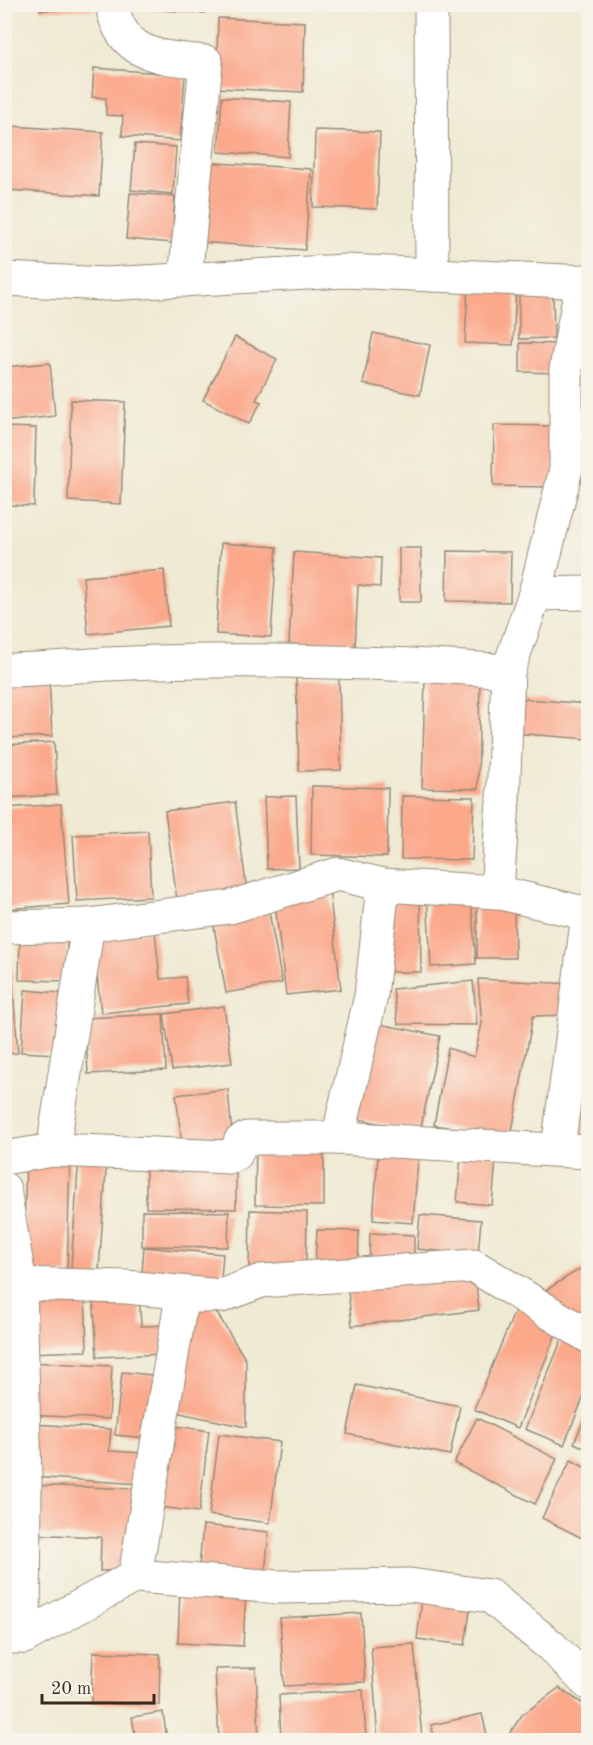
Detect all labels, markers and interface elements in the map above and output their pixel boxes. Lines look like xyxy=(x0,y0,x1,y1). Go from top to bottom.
scale bar xyxy=(42,1667,154,1705)
text: 20 m xyxy=(51,1680,91,1698)

